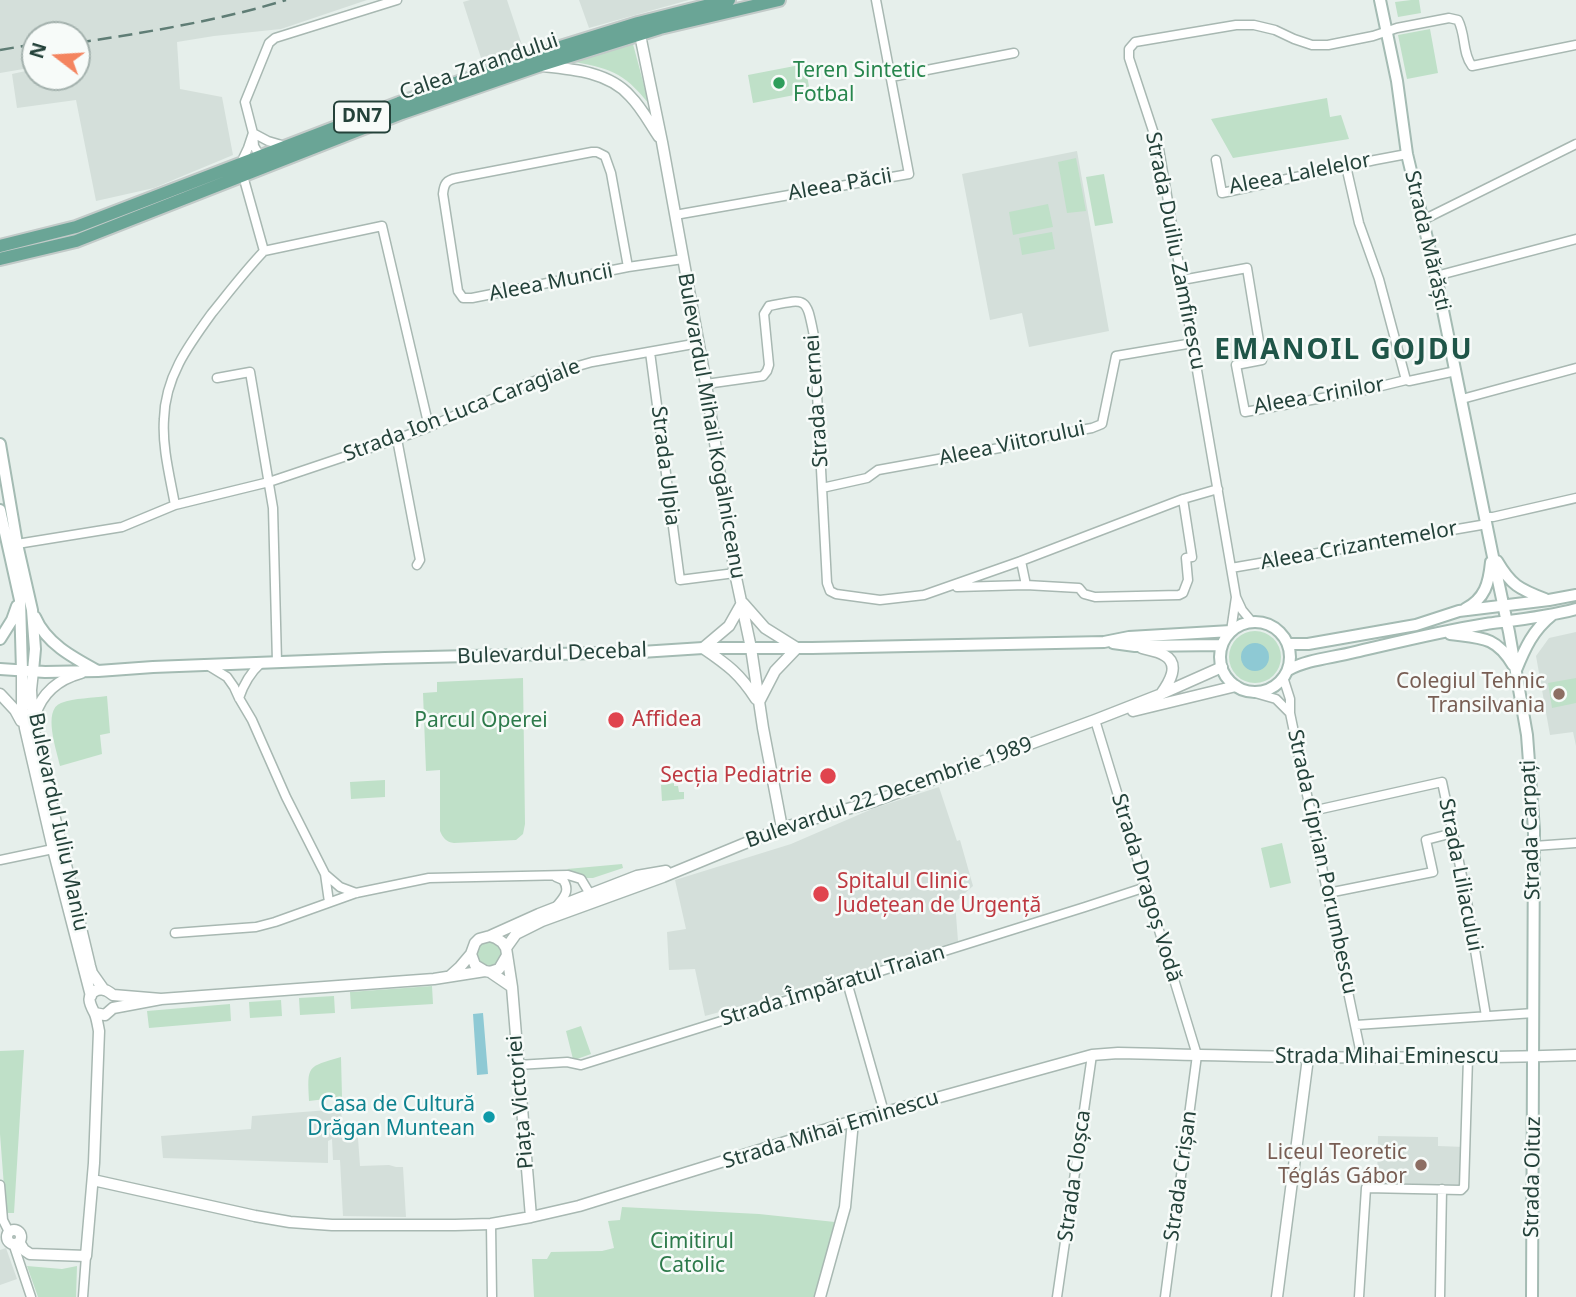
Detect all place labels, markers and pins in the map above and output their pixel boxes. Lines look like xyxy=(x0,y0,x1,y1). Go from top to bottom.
place label: Teren Sintetic Fotbal xyxy=(793,58,926,108)
marker: Teren Sintetic Fotbal xyxy=(771,75,787,91)
place label: Colegiul Tehnic Transilvania xyxy=(1396,669,1545,719)
marker: Colegiul Tehnic Transilvania xyxy=(1551,686,1567,702)
place label: Affidea xyxy=(632,707,702,733)
marker: Affidea xyxy=(606,710,626,730)
place label: Secția Pediatrie xyxy=(660,763,812,789)
marker: Secția Pediatrie xyxy=(818,766,838,786)
place label: Spitalul Clinic Județean de Urgență xyxy=(837,869,1041,919)
marker: Spitalul Clinic Județean de Urgență xyxy=(811,884,831,904)
place label: Casa de Cultură Drăgan Muntean xyxy=(307,1092,475,1142)
marker: Casa de Cultură Drăgan Muntean xyxy=(481,1109,497,1125)
place label: Liceul Teoretic Téglás Gábor xyxy=(1267,1140,1407,1190)
marker: Liceul Teoretic Téglás Gábor xyxy=(1413,1157,1429,1173)

